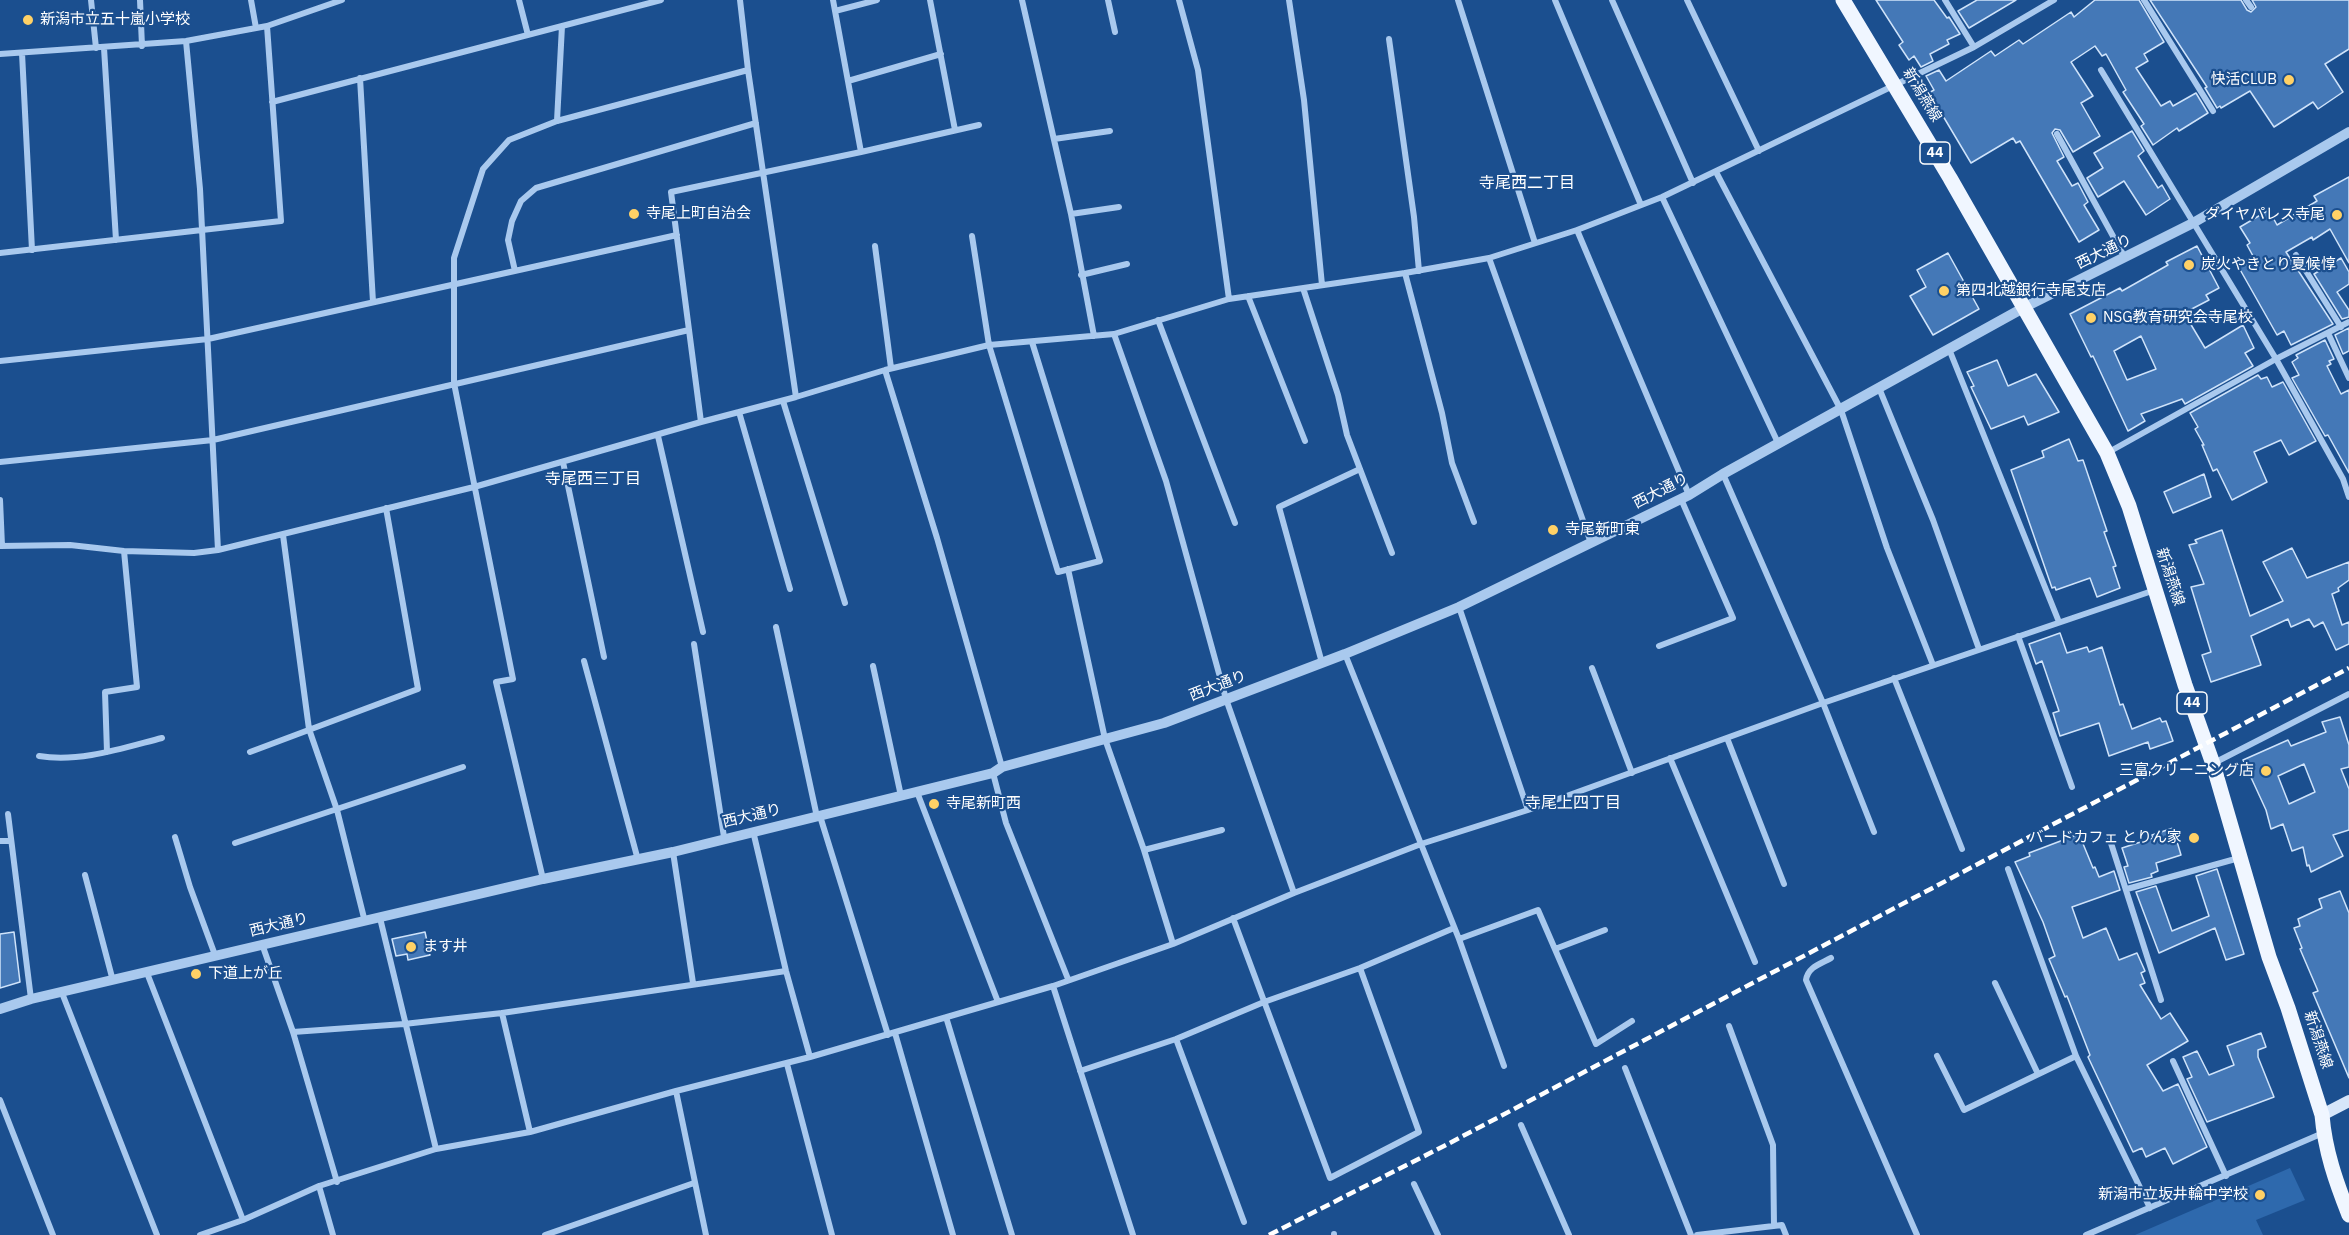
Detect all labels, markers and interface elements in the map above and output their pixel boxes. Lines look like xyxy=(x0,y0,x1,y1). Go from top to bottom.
place label: 新潟市立五十嵐小学校 xyxy=(40,11,190,29)
marker: 新潟市立五十嵐小学校 xyxy=(21,13,35,27)
street label: 新潟燕線 xyxy=(1899,65,1945,125)
place label: 快活CLUB xyxy=(2211,71,2277,89)
marker: 快活CLUB xyxy=(2282,73,2296,87)
road number: 44 xyxy=(1920,142,1950,164)
district label: 寺尾西二丁目 xyxy=(1479,173,1575,193)
place label: 寺尾上町自治会 xyxy=(646,205,751,223)
place label: ダイヤパレス寺尾 xyxy=(2205,206,2325,224)
marker: 寺尾上町自治会 xyxy=(627,207,641,221)
marker: ダイヤパレス寺尾 xyxy=(2330,208,2344,222)
street label: 西大通り xyxy=(2073,231,2135,273)
place label: 炭火やきとり夏候惇 xyxy=(2201,256,2336,274)
marker: 炭火やきとり夏候惇 xyxy=(2182,258,2196,272)
place label: 第四北越銀行寺尾支店 xyxy=(1956,282,2106,300)
marker: 第四北越銀行寺尾支店 xyxy=(1937,284,1951,298)
place label: NSG教育研究会寺尾校 xyxy=(2103,309,2253,327)
marker: NSG教育研究会寺尾校 xyxy=(2084,311,2098,325)
district label: 寺尾西三丁目 xyxy=(545,469,641,489)
street label: 西大通り xyxy=(1630,469,1692,513)
place label: 寺尾新町東 xyxy=(1565,521,1640,539)
marker: 寺尾新町東 xyxy=(1546,523,1560,537)
street label: 新潟燕線 xyxy=(2152,546,2188,608)
street label: 西大通り xyxy=(1187,667,1249,705)
road number: 44 xyxy=(2177,692,2207,714)
place label: 三富クリーニング店 xyxy=(2119,762,2254,780)
marker: 三富クリーニング店 xyxy=(2259,764,2273,778)
district label: 寺尾上四丁目 xyxy=(1525,793,1621,813)
place label: 寺尾新町西 xyxy=(946,795,1021,813)
marker: 寺尾新町西 xyxy=(927,797,941,811)
street label: 西大通り xyxy=(721,800,783,832)
place label: バードカフェ とりん家 xyxy=(2028,829,2182,847)
marker: バードカフェ とりん家 xyxy=(2187,831,2201,845)
street label: 西大通り xyxy=(248,909,310,941)
place label: ます井 xyxy=(423,938,468,956)
marker: ます井 xyxy=(404,940,418,954)
place label: 下道上が丘 xyxy=(208,965,283,983)
marker: 下道上が丘 xyxy=(189,967,203,981)
street label: 新潟燕線 xyxy=(2300,1009,2336,1071)
place label: 新潟市立坂井輪中学校 xyxy=(2098,1186,2248,1204)
marker: 新潟市立坂井輪中学校 xyxy=(2253,1188,2267,1202)

